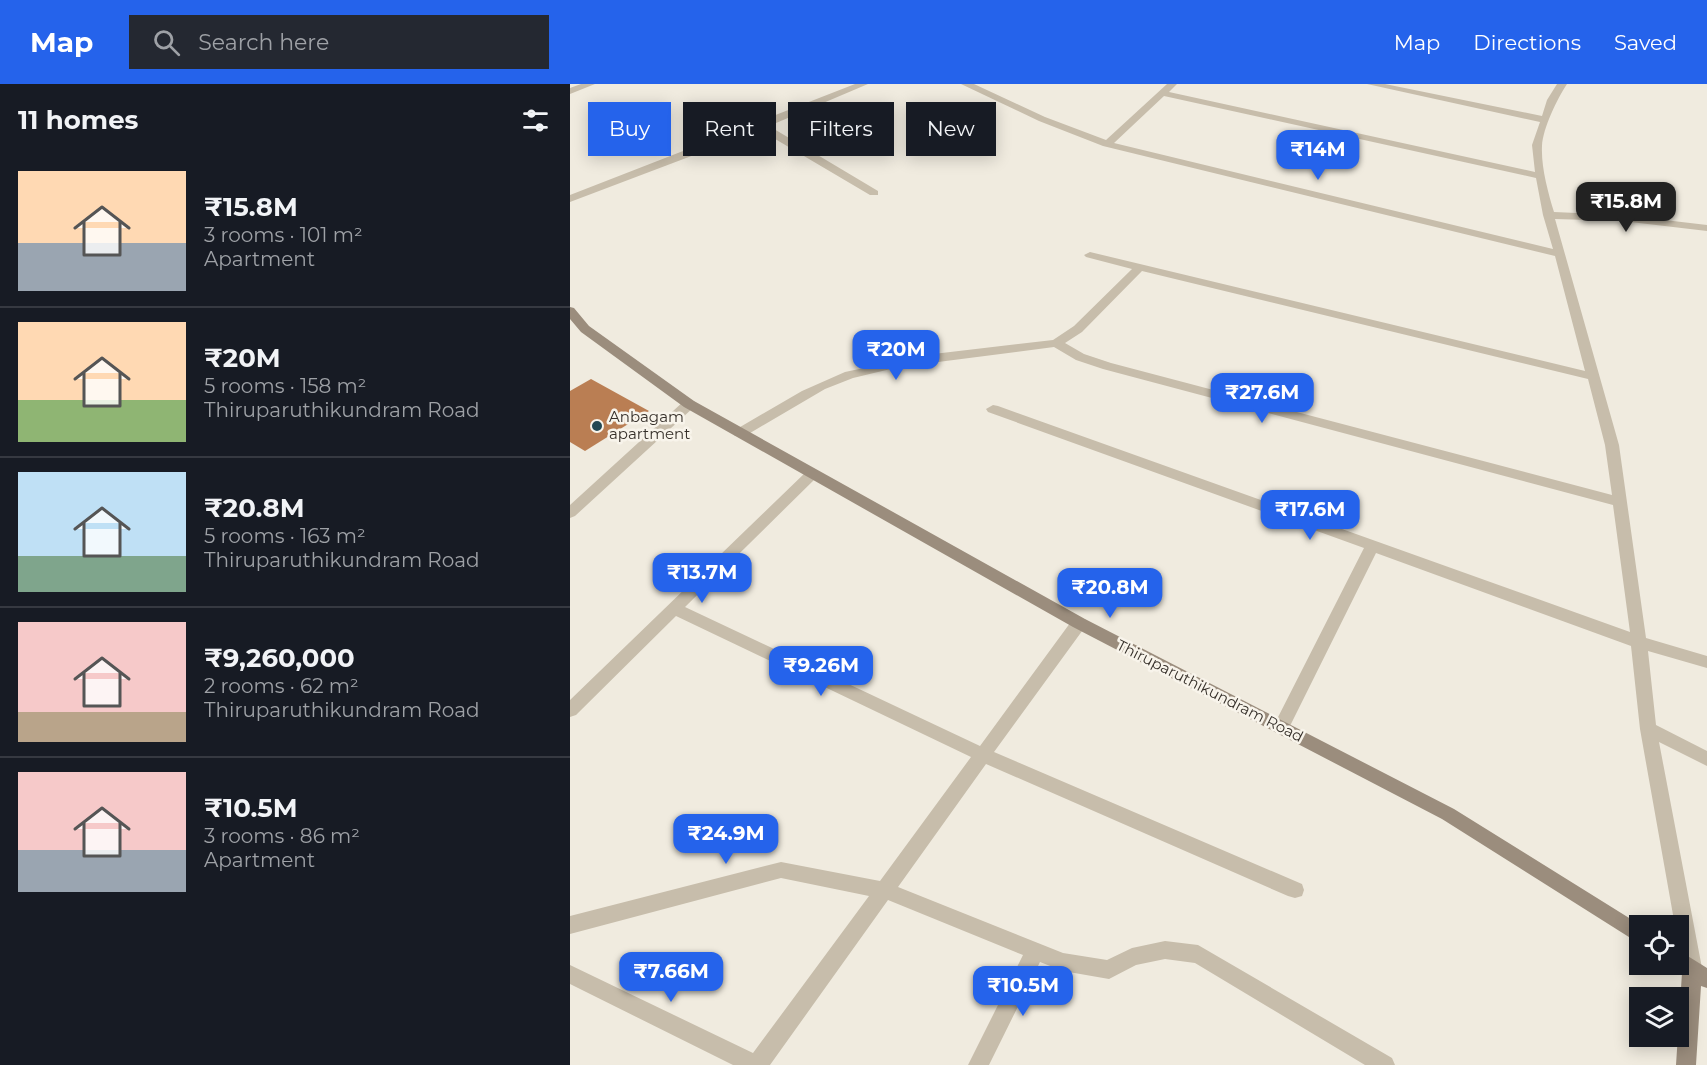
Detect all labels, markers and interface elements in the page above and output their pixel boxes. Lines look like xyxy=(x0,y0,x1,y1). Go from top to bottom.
search box xyxy=(129,15,549,69)
text: Map xyxy=(30,25,93,59)
icon: search xyxy=(150,26,183,59)
text: Search here xyxy=(198,29,329,56)
text: Map xyxy=(1394,30,1440,55)
text: Directions xyxy=(1473,30,1581,55)
text: Saved xyxy=(1614,30,1677,55)
chip: Buy xyxy=(588,102,671,156)
chip: Rent xyxy=(683,102,776,156)
chip: Filters xyxy=(788,102,894,156)
chip: New xyxy=(906,102,996,156)
text: 11 homes xyxy=(18,104,138,136)
icon: filters xyxy=(519,104,552,137)
pin: ₹14M xyxy=(1282,130,1354,181)
text: ₹14M xyxy=(1290,137,1346,161)
pin: ₹15.8M xyxy=(1577,182,1675,233)
text: ₹15.8M xyxy=(1590,189,1662,213)
text: ₹15.8M xyxy=(204,191,298,223)
icon: home xyxy=(66,195,138,267)
text: 3 rooms · 101 m² xyxy=(204,223,363,247)
text: Apartment xyxy=(204,247,315,271)
pin: ₹20M xyxy=(860,330,932,381)
text: ₹20M xyxy=(867,337,925,361)
text: ₹20M xyxy=(204,342,281,374)
icon: home xyxy=(66,346,138,418)
pin: ₹27.6M xyxy=(1213,373,1311,424)
text: 5 rooms · 158 m² xyxy=(204,374,366,398)
text: ₹27.6M xyxy=(1225,380,1299,404)
text: Thiruparuthikundram Road xyxy=(204,398,480,422)
place label: Anbagam apartment xyxy=(609,407,690,443)
marker: Anbagam apartment xyxy=(590,419,604,433)
pin: ₹17.6M xyxy=(1261,490,1359,541)
text: ₹20.8M xyxy=(204,492,305,524)
icon: home xyxy=(66,496,138,568)
text: ₹17.6M xyxy=(1275,497,1345,521)
text: 5 rooms · 163 m² xyxy=(204,524,366,548)
text: Thiruparuthikundram Road xyxy=(204,548,480,572)
pin: ₹13.7M xyxy=(653,553,751,604)
text: ₹13.7M xyxy=(667,560,737,584)
pin: ₹20.8M xyxy=(1061,568,1159,619)
text: ₹20.8M xyxy=(1071,575,1149,599)
street label: Thiruparuthikundram Road xyxy=(1114,635,1307,746)
text: ₹9,260,000 xyxy=(204,642,355,674)
icon: home xyxy=(66,646,138,718)
pin: ₹9.26M xyxy=(772,646,870,697)
text: ₹9.26M xyxy=(783,653,859,677)
text: 2 rooms · 62 m² xyxy=(204,674,359,698)
text: Thiruparuthikundram Road xyxy=(204,698,480,722)
text: ₹10.5M xyxy=(204,792,298,824)
icon: home xyxy=(66,796,138,868)
pin: ₹24.9M xyxy=(677,814,775,865)
text: ₹24.9M xyxy=(687,821,765,845)
text: 3 rooms · 86 m² xyxy=(204,824,360,848)
text: Apartment xyxy=(204,848,315,872)
map controls xyxy=(1629,915,1689,1047)
button: locate xyxy=(1629,915,1689,975)
pin: ₹7.66M xyxy=(622,952,720,1003)
text: ₹7.66M xyxy=(633,959,709,983)
pin: ₹10.5M xyxy=(974,966,1072,1017)
text: ₹10.5M xyxy=(987,973,1059,997)
button: layers xyxy=(1629,987,1689,1047)

